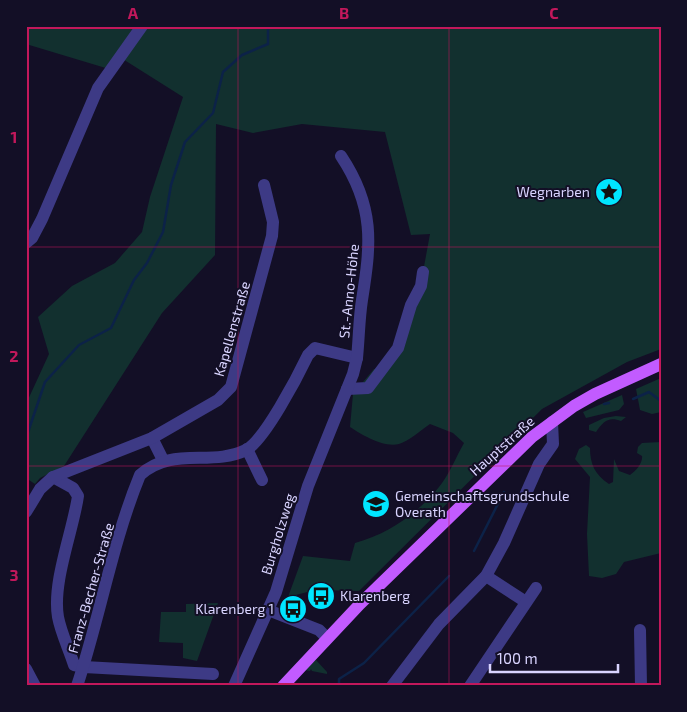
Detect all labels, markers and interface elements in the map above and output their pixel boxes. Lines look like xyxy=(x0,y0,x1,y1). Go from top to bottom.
text: A xyxy=(128,3,139,22)
text: B xyxy=(339,3,349,22)
text: C xyxy=(549,3,559,22)
text: 1 xyxy=(11,127,17,146)
place icon: Wegnarben xyxy=(594,177,624,207)
place label: Wegnarben xyxy=(517,183,590,200)
street label: St.-Anno-Höhe xyxy=(335,243,362,339)
street label: Kapellenstraße xyxy=(210,279,253,378)
text: 2 xyxy=(9,346,19,365)
street label: Hauptstraße xyxy=(466,412,538,479)
place label: Gemeinschaftsgrundschule Overath xyxy=(395,487,570,520)
school or university icon: Gemeinschaftsgrundschule Overath xyxy=(361,489,391,519)
street label: Burgholzweg xyxy=(257,491,298,577)
street label: Franz-Becher-Straße xyxy=(64,521,117,655)
text: 3 xyxy=(9,565,19,584)
bus stop icon: Klarenberg xyxy=(306,581,336,611)
place label: Klarenberg xyxy=(340,587,410,604)
bus stop icon: Klarenberg 1 xyxy=(278,594,308,624)
place label: Klarenberg 1 xyxy=(195,600,274,617)
scale bar xyxy=(490,642,617,674)
text: 100 m xyxy=(497,649,538,667)

